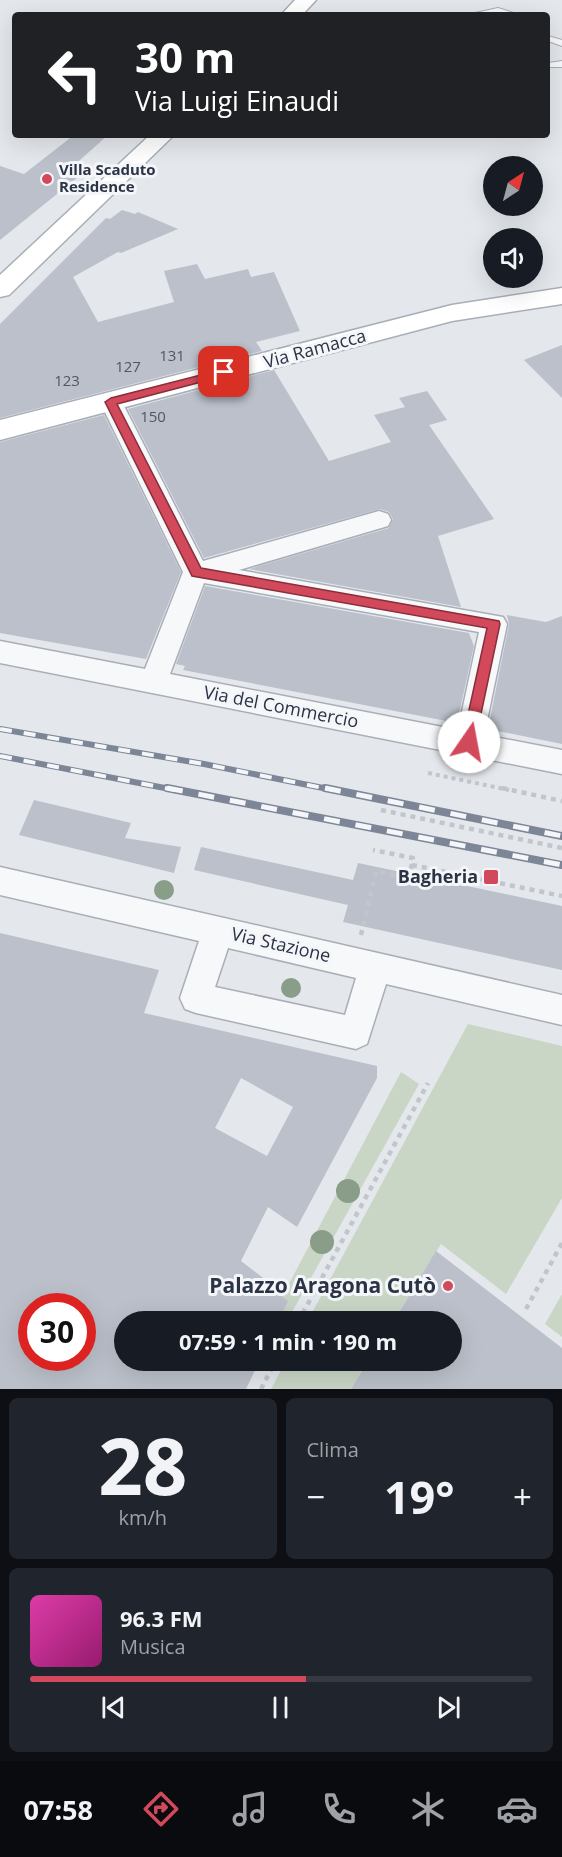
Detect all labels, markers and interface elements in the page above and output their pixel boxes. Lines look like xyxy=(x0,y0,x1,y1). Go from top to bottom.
text: 30 m xyxy=(135,28,235,85)
icon: left xyxy=(36,36,114,114)
text: Via Luigi Einaudi xyxy=(135,82,339,119)
north arrow xyxy=(483,156,543,216)
map controls xyxy=(483,156,543,288)
place label: Villa Scaduto Residence xyxy=(59,159,156,196)
marker: Villa Scaduto Residence xyxy=(40,172,54,186)
button: sound xyxy=(483,228,543,288)
street label: Via Ramacca xyxy=(261,323,369,373)
house number: 131 xyxy=(159,345,185,365)
pin xyxy=(198,346,249,397)
icon: arrive xyxy=(207,355,240,388)
house number: 127 xyxy=(115,356,141,376)
house number: 123 xyxy=(54,370,80,390)
house number: 150 xyxy=(140,406,166,426)
street label: Via del Commercio xyxy=(202,679,361,733)
position arrow xyxy=(437,710,501,774)
place label: Bagheria xyxy=(398,864,478,888)
marker: Bagheria xyxy=(482,868,500,886)
street label: Via Stazione xyxy=(229,921,333,967)
place label: Palazzo Aragona Cutò xyxy=(209,1271,436,1299)
marker: Palazzo Aragona Cutò xyxy=(441,1279,455,1293)
speed limit sign: 30 xyxy=(18,1293,96,1371)
text: 07:59 · 1 min · 190 m xyxy=(179,1326,397,1356)
text: 28 xyxy=(98,1412,187,1518)
text: Clima xyxy=(307,1436,359,1463)
text: 19° xyxy=(384,1466,455,1527)
text: − xyxy=(307,1474,325,1519)
text: + xyxy=(513,1474,532,1519)
text: km/h xyxy=(118,1504,167,1531)
text: 96.3 FM xyxy=(120,1603,203,1633)
text: Musica xyxy=(120,1633,186,1660)
icon: previous xyxy=(97,1691,130,1724)
icon: pause xyxy=(264,1691,297,1724)
icon: next xyxy=(432,1691,465,1724)
icon: directions xyxy=(140,1788,182,1830)
icon: music xyxy=(229,1788,271,1830)
icon: phone xyxy=(318,1788,360,1830)
icon: climate xyxy=(407,1788,449,1830)
icon: car xyxy=(496,1788,538,1830)
text: 07:58 xyxy=(24,1791,93,1828)

